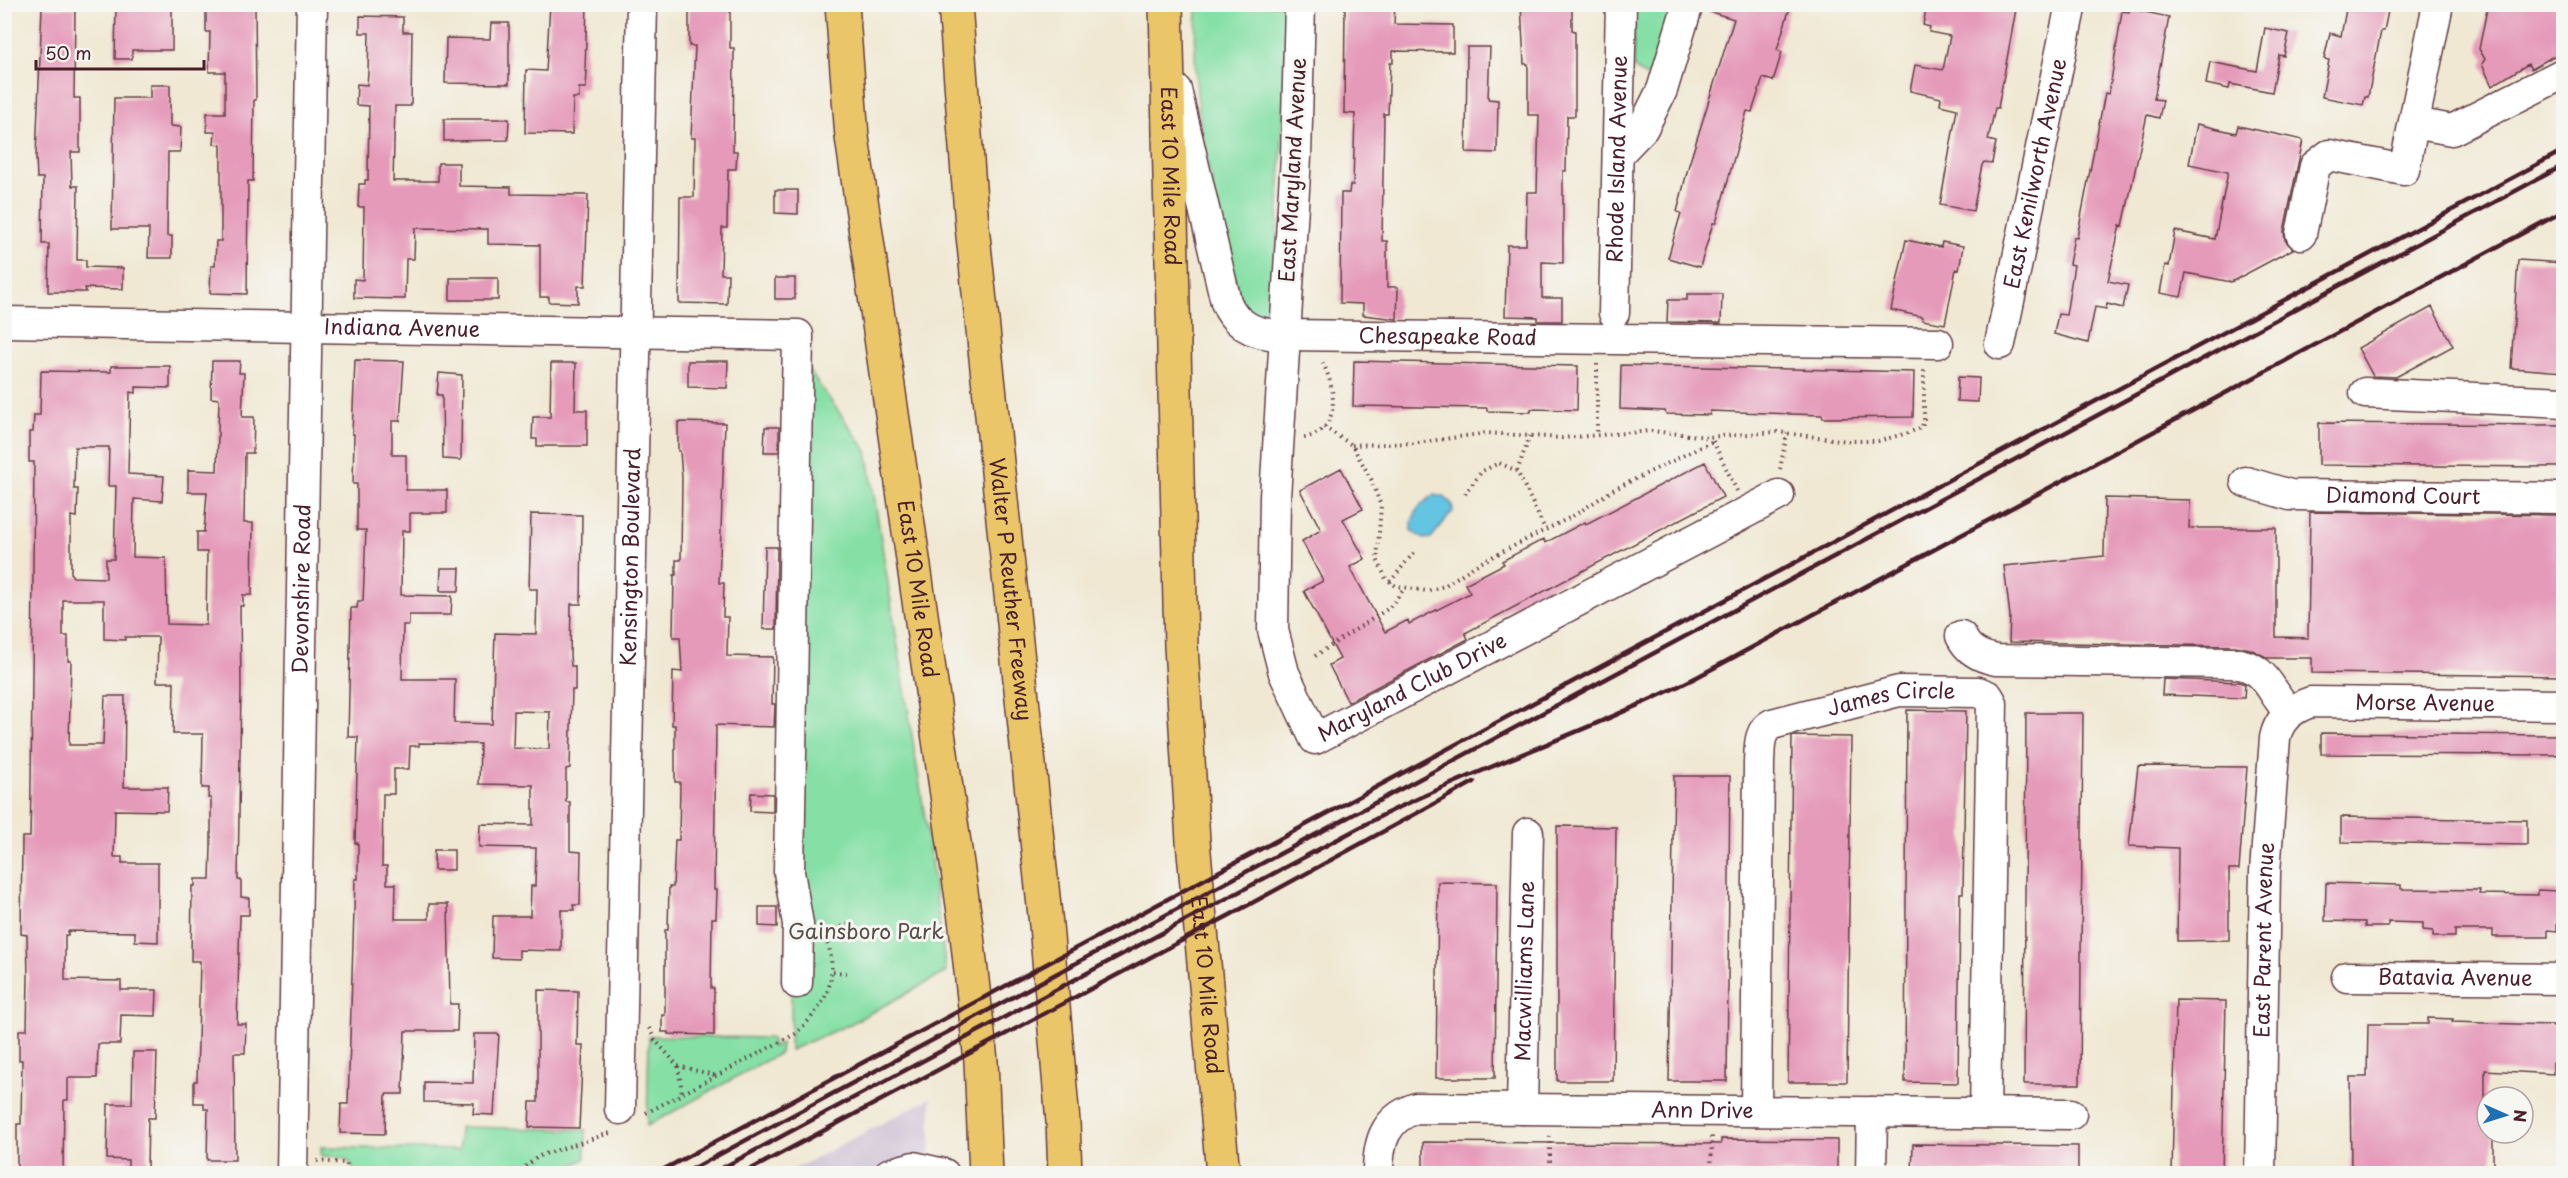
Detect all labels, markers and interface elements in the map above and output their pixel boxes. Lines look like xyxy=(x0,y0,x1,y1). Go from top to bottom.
scale bar xyxy=(36,33,204,71)
text: 50 m xyxy=(45,39,92,66)
street label: Rhode Island Avenue xyxy=(1597,55,1634,263)
street label: East Kenilworth Avenue xyxy=(1994,55,2073,292)
street label: East Maryland Avenue xyxy=(1269,57,1313,283)
street label: East 10 Mile Road xyxy=(1154,86,1190,266)
street label: Indiana Avenue xyxy=(324,309,480,344)
street label: Chesapeake Road xyxy=(1358,318,1537,352)
street label: Kensington Boulevard xyxy=(611,447,647,667)
street label: Walter P Reuther Freeway xyxy=(983,456,1042,722)
street label: Diamond Court xyxy=(2326,477,2481,511)
street label: East 10 Mile Road xyxy=(891,498,948,680)
street label: Devonshire Road xyxy=(283,504,317,674)
street label: Maryland Club Drive xyxy=(1311,623,1512,749)
street label: James Circle xyxy=(1823,673,1956,723)
street label: Morse Avenue xyxy=(2355,685,2495,718)
street label: East Parent Avenue xyxy=(2244,841,2281,1038)
street label: Macwilliams Lane xyxy=(1505,880,1541,1062)
street label: East 10 Mile Road xyxy=(1184,894,1232,1075)
park label: Gainsboro Park xyxy=(788,914,944,946)
street label: Batavia Avenue xyxy=(2377,959,2533,993)
north arrow xyxy=(2475,1085,2535,1145)
street label: Ann Drive xyxy=(1651,1092,1754,1125)
text: N xyxy=(2509,1109,2533,1123)

